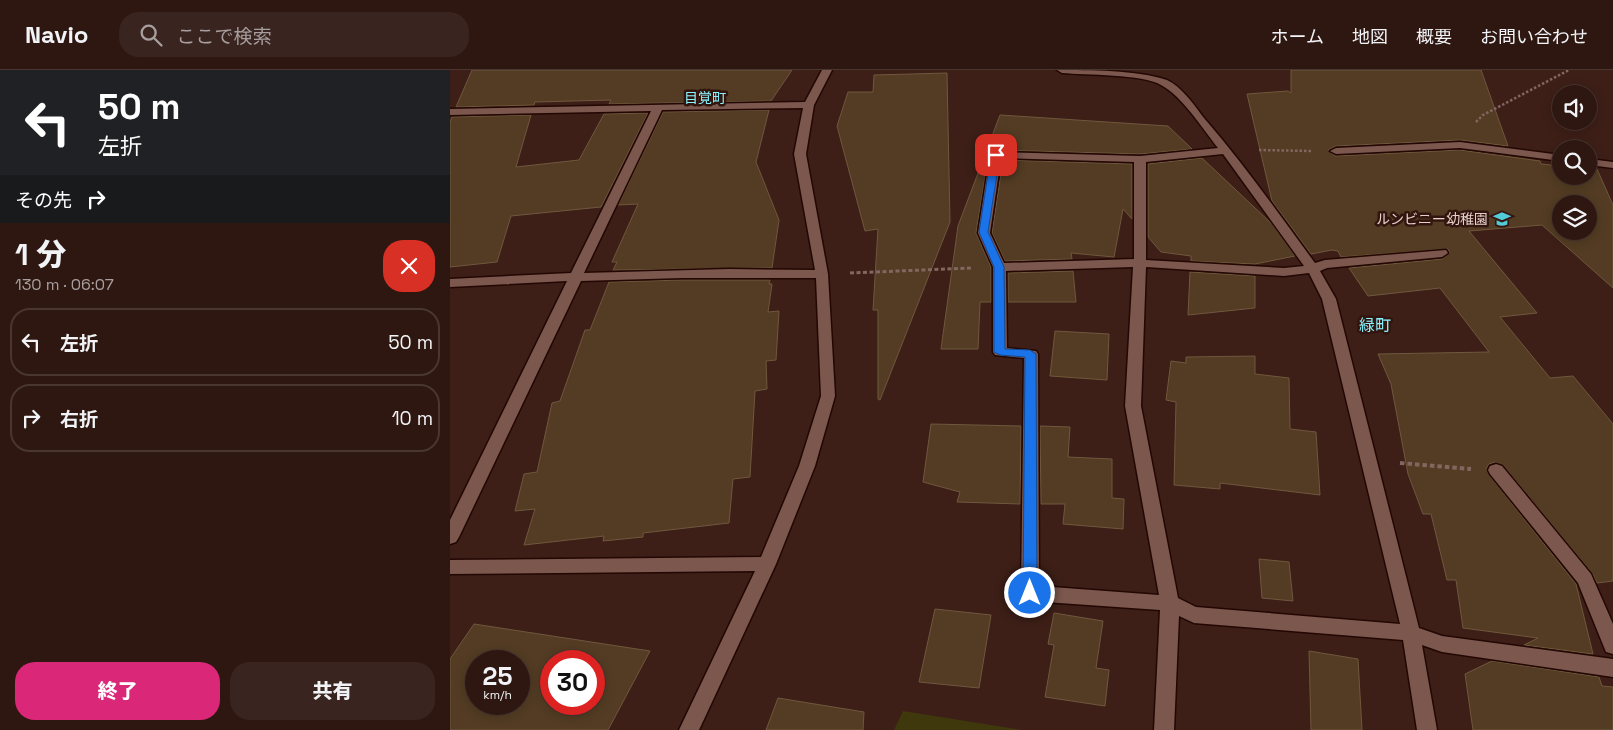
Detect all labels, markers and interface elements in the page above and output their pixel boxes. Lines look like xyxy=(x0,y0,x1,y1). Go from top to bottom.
search box xyxy=(119,12,469,57)
text: Navio xyxy=(25,19,89,50)
icon: search xyxy=(137,21,165,49)
text: ここで検索 xyxy=(177,24,272,49)
text: ホーム xyxy=(1271,25,1324,48)
text: 地図 xyxy=(1352,25,1388,48)
text: 概要 xyxy=(1416,25,1452,48)
text: お問い合わせ xyxy=(1480,25,1588,48)
text: 50 m xyxy=(98,85,180,129)
map controls xyxy=(1552,85,1597,240)
button: sound xyxy=(1552,85,1597,130)
district label: 目覚町 xyxy=(684,89,726,107)
icon: left xyxy=(15,90,80,155)
text: 左折 xyxy=(98,132,142,160)
pin xyxy=(975,134,1017,176)
button: search xyxy=(1552,140,1597,185)
icon: arrive xyxy=(982,141,1010,169)
icon: right xyxy=(82,185,110,213)
text: その先 xyxy=(15,188,72,213)
button: layers xyxy=(1552,195,1597,240)
school or university icon: ルンビニー幼稚園 xyxy=(1492,209,1512,229)
place label: ルンビニー幼稚園 xyxy=(1376,210,1488,228)
text: 1 分 xyxy=(15,235,66,274)
button: close xyxy=(383,240,435,292)
text: 130 m · 06:07 xyxy=(15,274,114,295)
district label: 緑町 xyxy=(1359,315,1391,336)
icon: left xyxy=(17,328,45,356)
text: 50 m xyxy=(388,330,433,355)
text: 左折 xyxy=(60,331,98,356)
icon: right xyxy=(17,404,45,432)
text: 10 m xyxy=(392,406,433,431)
text: 右折 xyxy=(60,407,98,432)
position arrow xyxy=(1003,566,1055,618)
speed limit sign: 30 xyxy=(540,650,605,715)
text: 25 xyxy=(483,660,512,692)
button: 終了 xyxy=(15,662,220,720)
button: 共有 xyxy=(230,662,435,720)
text: km/h xyxy=(483,687,512,703)

